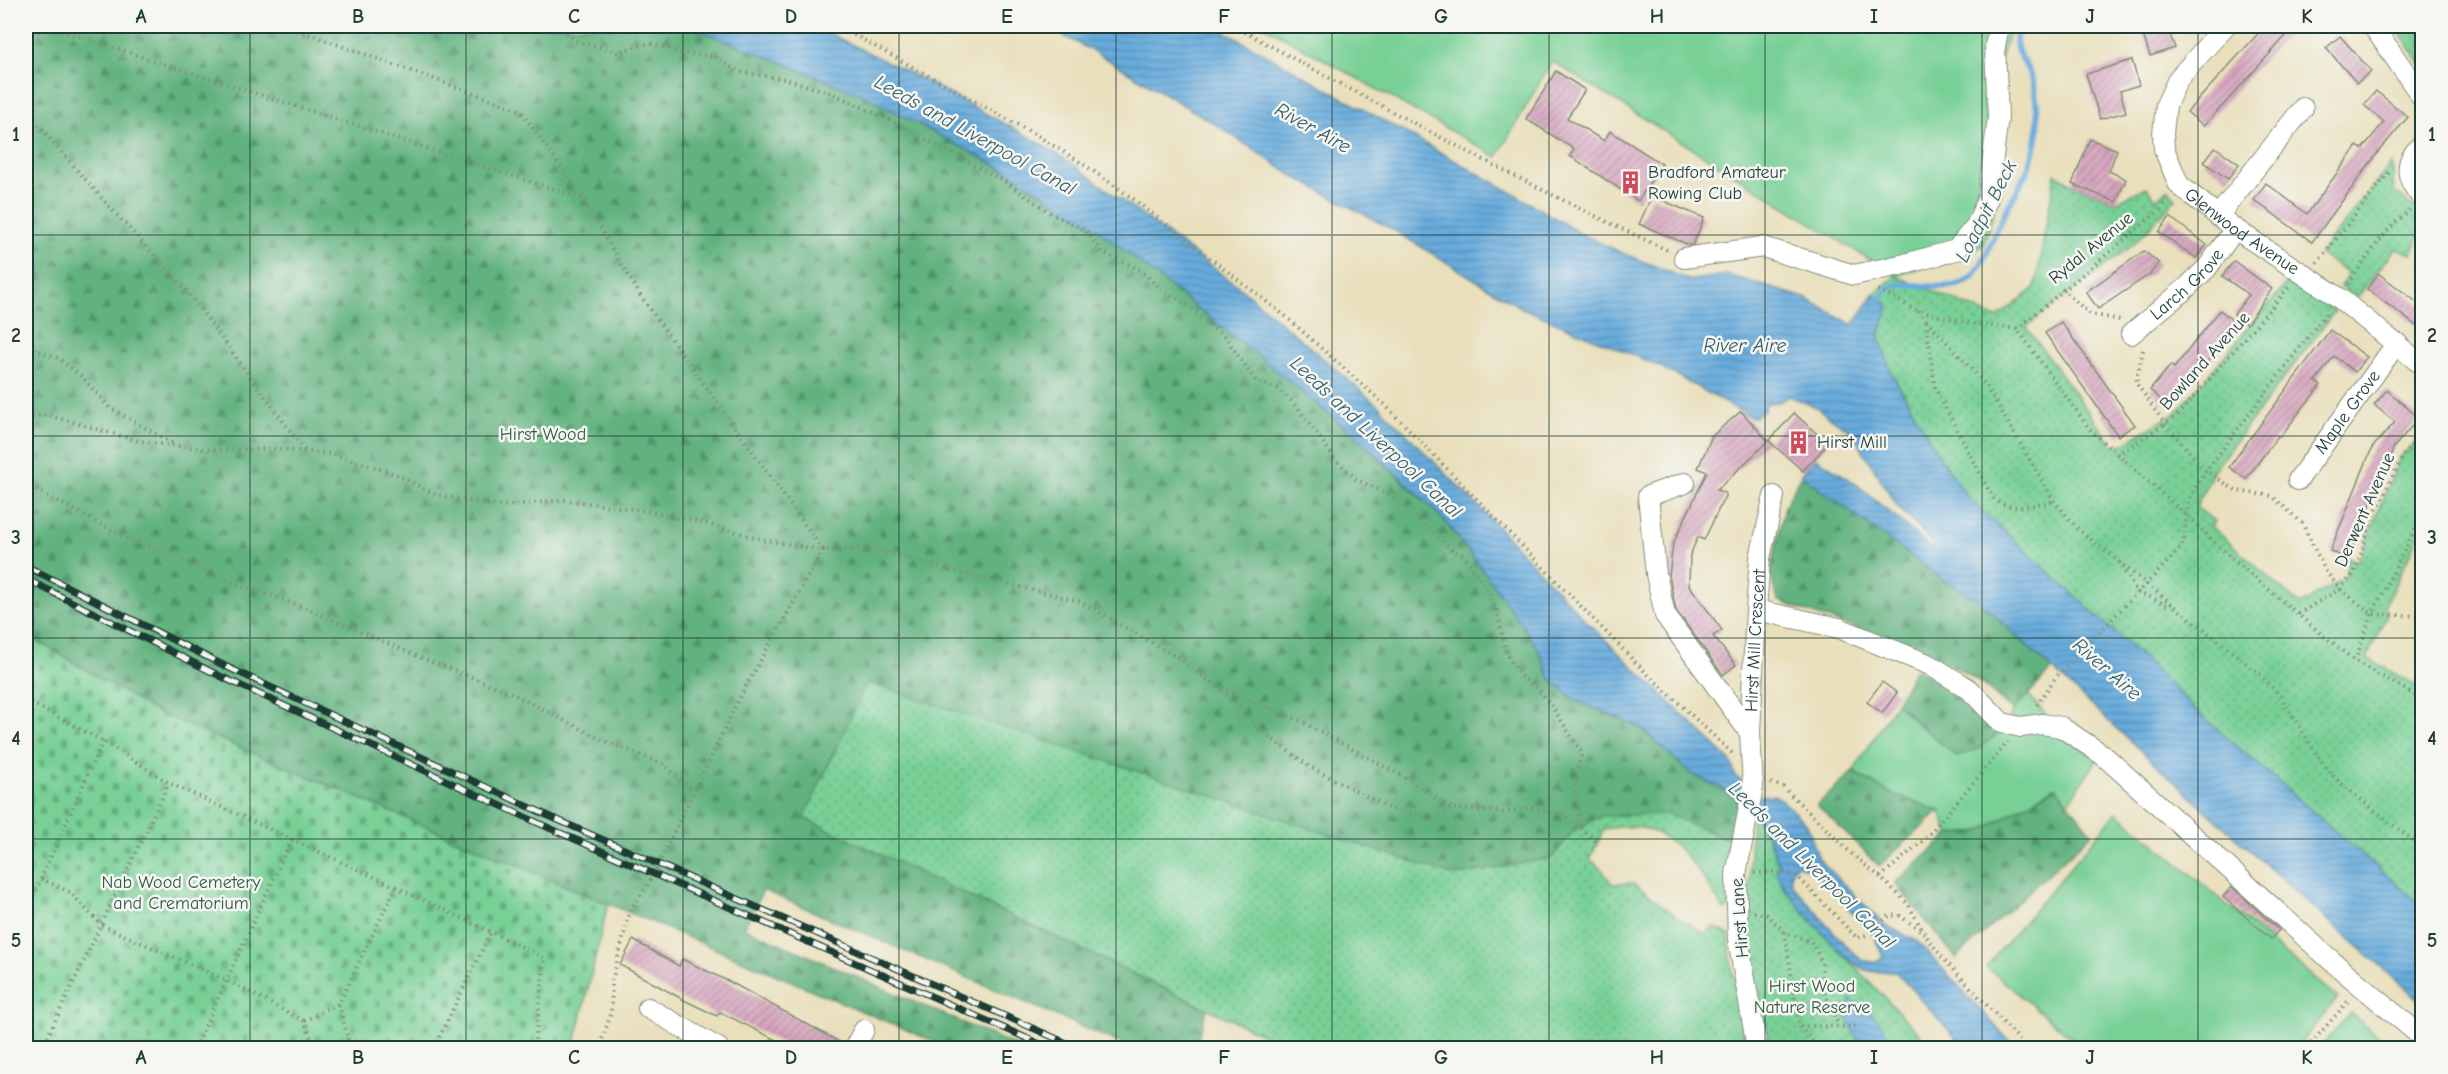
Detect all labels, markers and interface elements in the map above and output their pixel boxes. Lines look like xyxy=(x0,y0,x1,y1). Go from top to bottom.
text: A xyxy=(135,5,147,28)
text: B xyxy=(352,5,364,28)
text: C xyxy=(568,5,580,28)
text: D xyxy=(785,5,797,28)
text: E xyxy=(1001,5,1013,28)
text: F xyxy=(1218,5,1230,28)
text: G xyxy=(1434,5,1448,28)
text: H xyxy=(1650,5,1664,28)
text: I xyxy=(1870,5,1878,28)
text: J xyxy=(2085,5,2095,28)
text: K xyxy=(2301,5,2313,28)
water label: Leeds and Liverpool Canal xyxy=(871,70,1080,200)
water label: River Aire xyxy=(1271,98,1355,158)
text: 1 xyxy=(12,123,20,146)
text: 1 xyxy=(2428,123,2436,146)
water label: Loadpit Beck xyxy=(1950,156,2022,266)
place label: Bradford Amateur Rowing Club xyxy=(1648,162,1787,204)
building icon: Bradford Amateur Rowing Club xyxy=(1617,169,1643,195)
street label: Glenwood Avenue xyxy=(2181,183,2303,279)
street label: Rydal Avenue xyxy=(2045,208,2137,288)
street label: Larch Grove xyxy=(2146,244,2228,324)
street label: Bowland Avenue xyxy=(2155,308,2255,414)
text: 2 xyxy=(11,324,21,347)
text: 2 xyxy=(2427,324,2437,347)
water label: River Aire xyxy=(1703,334,1787,357)
water label: Leeds and Liverpool Canal xyxy=(1285,351,1467,523)
street label: Maple Grove xyxy=(2310,366,2384,458)
park label: Hirst Wood xyxy=(500,424,586,445)
building icon: Hirst Mill xyxy=(1786,429,1812,455)
place label: Hirst Mill xyxy=(1817,432,1887,453)
street label: Derwent Avenue xyxy=(2330,450,2400,570)
text: 3 xyxy=(11,526,21,549)
text: 3 xyxy=(2427,526,2437,549)
street label: Hirst Mill Crescent xyxy=(1741,567,1770,713)
water label: River Aire xyxy=(2068,633,2146,705)
text: 4 xyxy=(11,727,21,750)
text: 4 xyxy=(2427,727,2437,750)
water label: Leeds and Liverpool Canal xyxy=(1724,777,1901,954)
park label: Nab Wood Cemetery and Crematorium xyxy=(101,872,261,914)
street label: Hirst Lane xyxy=(1727,877,1753,959)
text: 5 xyxy=(11,929,21,952)
text: 5 xyxy=(2427,929,2437,952)
park label: Hirst Wood Nature Reserve xyxy=(1754,976,1870,1018)
text: A xyxy=(135,1046,147,1069)
text: B xyxy=(352,1046,364,1069)
text: C xyxy=(568,1046,580,1069)
text: D xyxy=(785,1046,797,1069)
text: E xyxy=(1001,1046,1013,1069)
text: F xyxy=(1218,1046,1230,1069)
text: G xyxy=(1434,1046,1448,1069)
text: H xyxy=(1650,1046,1664,1069)
text: I xyxy=(1870,1046,1878,1069)
text: J xyxy=(2085,1046,2095,1069)
text: K xyxy=(2301,1046,2313,1069)

